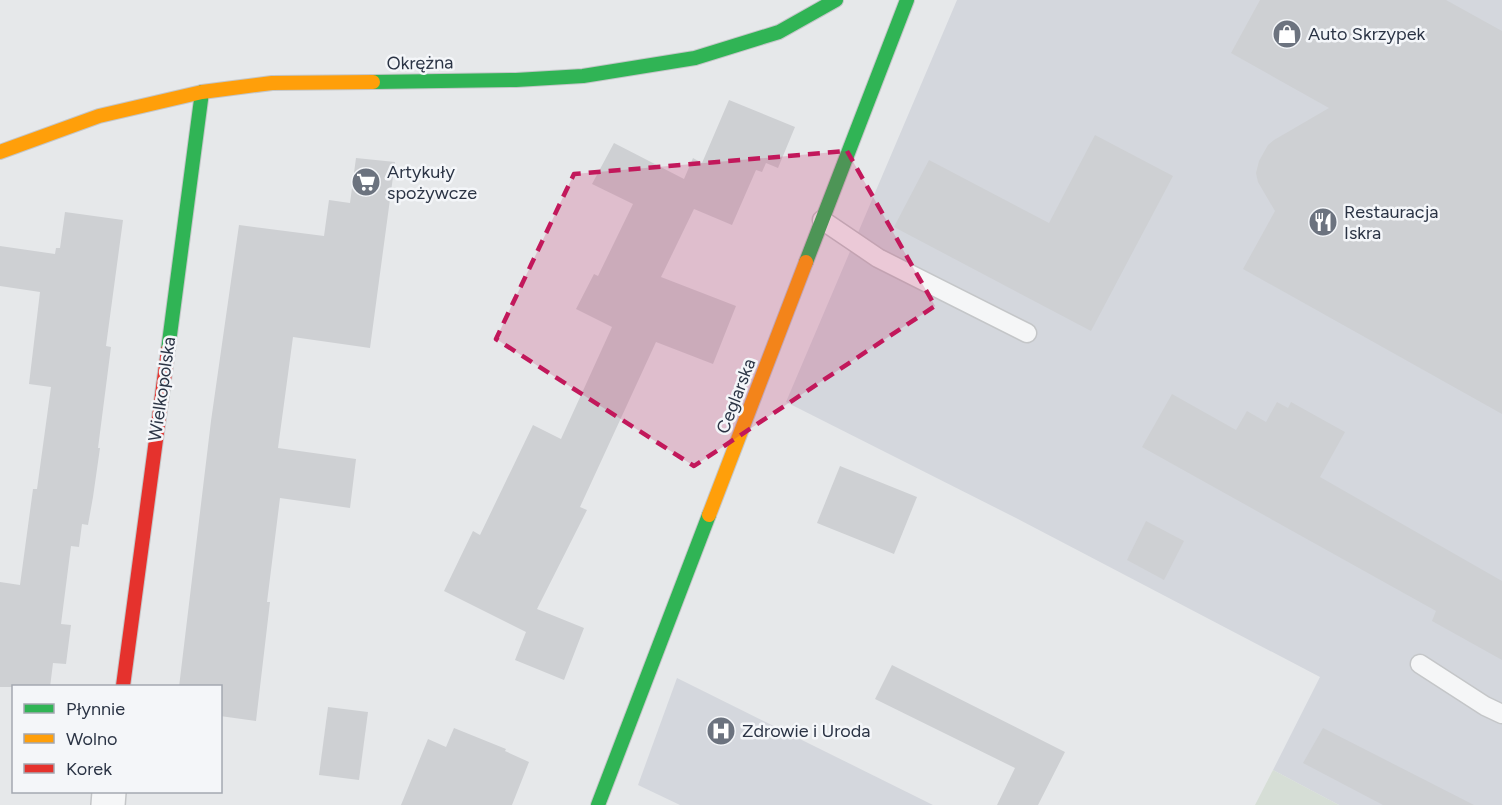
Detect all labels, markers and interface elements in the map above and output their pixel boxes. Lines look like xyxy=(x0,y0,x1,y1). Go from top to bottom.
shop icon: Auto Skrzypek xyxy=(1271,18,1303,50)
place label: Auto Skrzypek xyxy=(1308,23,1426,45)
street label: Okrężna xyxy=(386,51,454,75)
place label: Artykuły spożywcze xyxy=(387,161,477,204)
supermarket icon: Artykuły spożywcze xyxy=(350,166,382,198)
place label: Restauracja Iskra xyxy=(1344,201,1439,244)
restaurant icon: Restauracja Iskra xyxy=(1307,206,1339,238)
street label: Wielkopolska xyxy=(144,335,180,443)
street label: Ceglarska xyxy=(712,355,760,437)
legend xyxy=(12,685,222,793)
text: Płynnie xyxy=(66,698,125,720)
hospital icon: Zdrowie i Uroda xyxy=(705,715,737,747)
place label: Zdrowie i Uroda xyxy=(742,720,871,742)
text: Wolno xyxy=(66,728,117,750)
text: Korek xyxy=(66,758,112,780)

